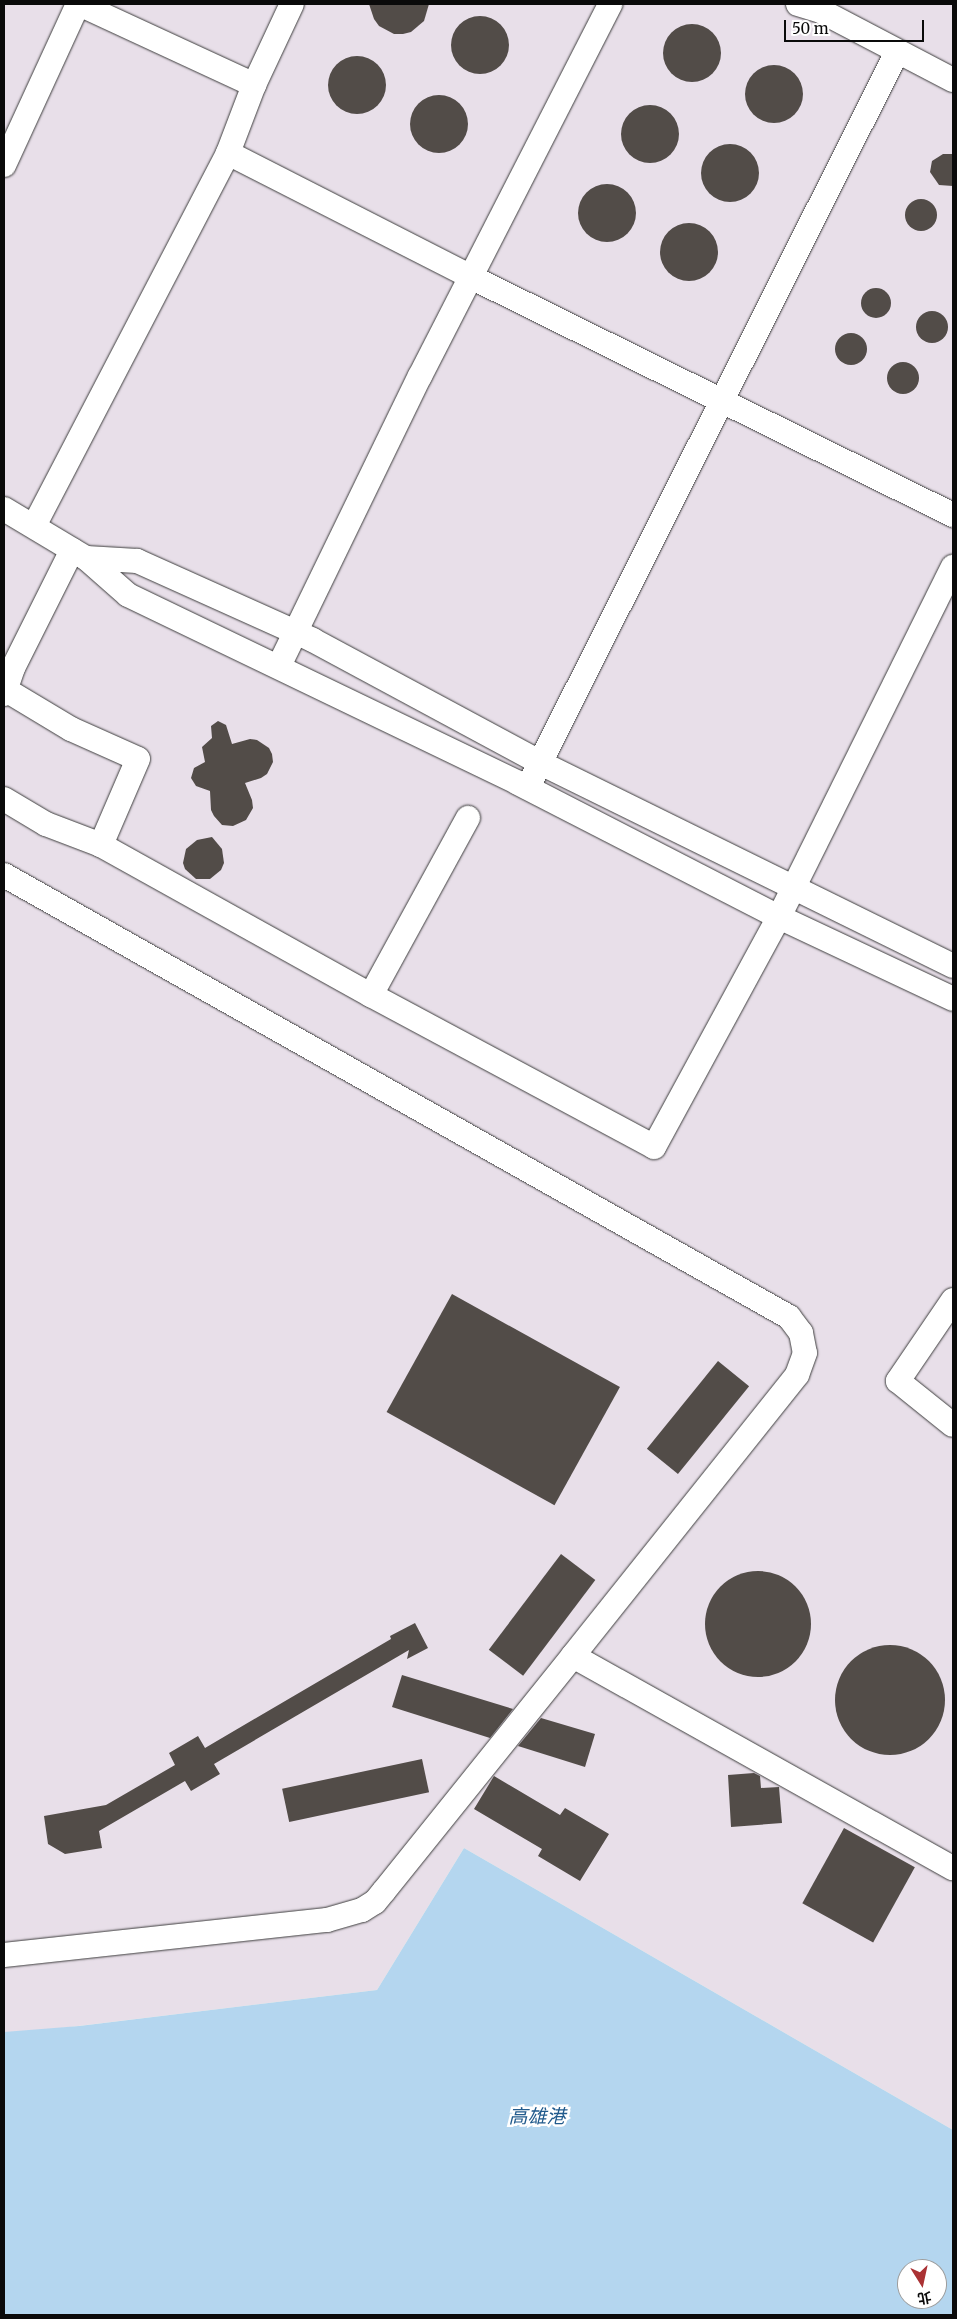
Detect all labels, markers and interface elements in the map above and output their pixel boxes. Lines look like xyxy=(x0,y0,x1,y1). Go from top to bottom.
scale bar xyxy=(787,10,927,42)
text: 50 m xyxy=(792,19,829,38)
water label: 高雄港 xyxy=(509,2106,565,2128)
north arrow xyxy=(897,2259,947,2309)
text: 北 xyxy=(916,2288,933,2308)

